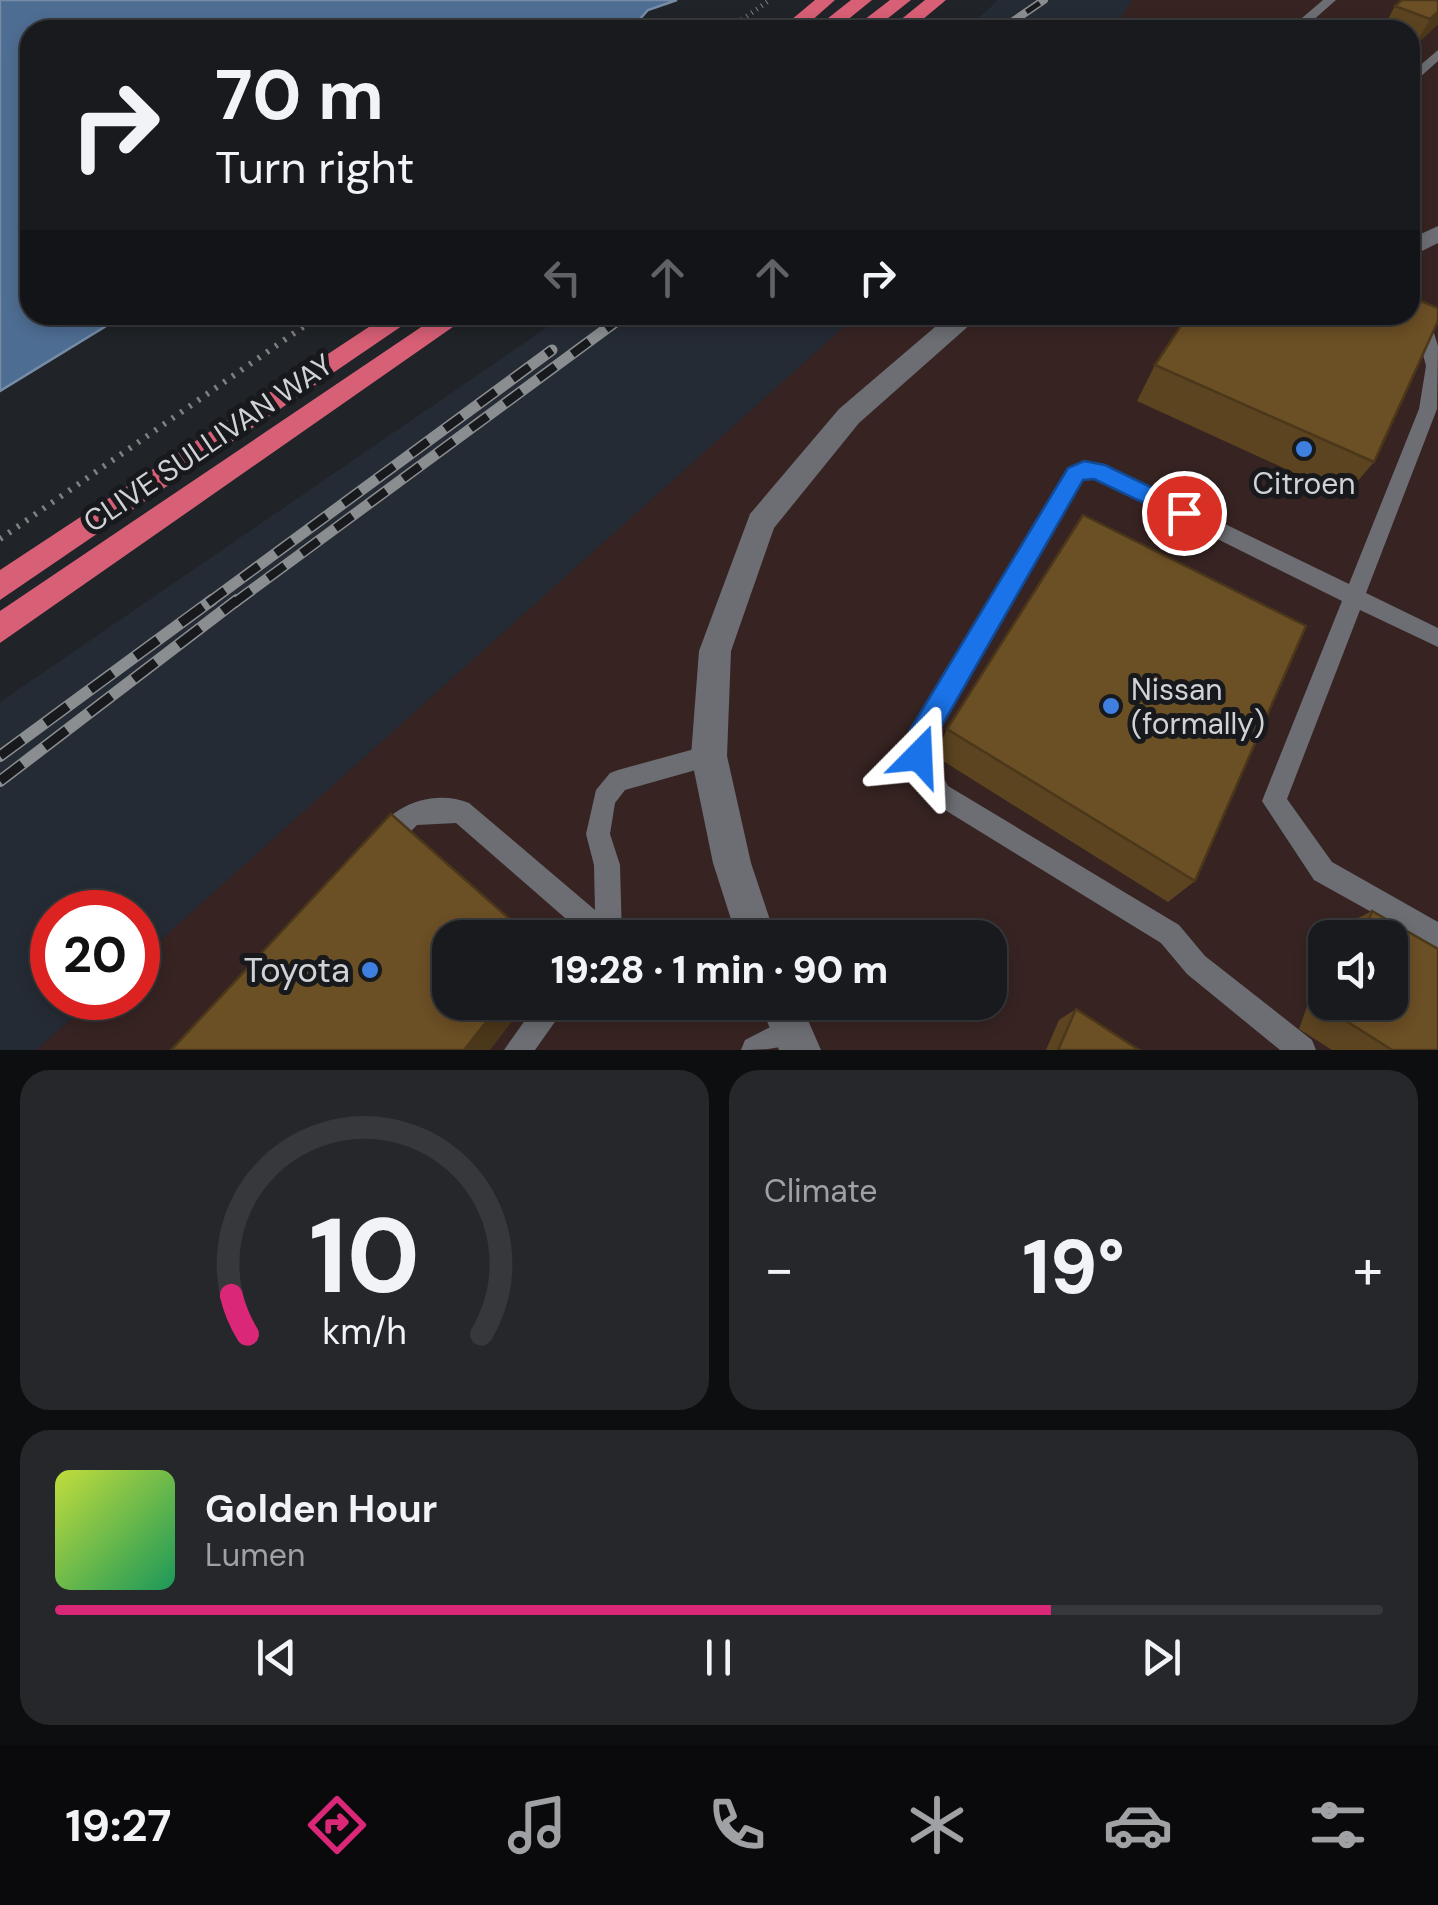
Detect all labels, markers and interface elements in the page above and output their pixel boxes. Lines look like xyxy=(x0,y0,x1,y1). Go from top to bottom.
text: 70 m xyxy=(215,50,384,141)
icon: right xyxy=(50,60,180,190)
text: Turn right xyxy=(215,138,414,197)
icon: left xyxy=(535,250,590,305)
icon: ahead xyxy=(640,250,695,305)
icon: ahead xyxy=(745,250,800,305)
icon: right xyxy=(850,250,905,305)
street label: CLIVE SULLIVAN WAY xyxy=(76,345,340,541)
marker: Citroen xyxy=(1293,438,1315,460)
place label: Citroen xyxy=(1252,464,1356,503)
pin xyxy=(1142,471,1227,556)
icon: arrive xyxy=(1157,486,1212,541)
place label: Nissan (formally) xyxy=(1131,670,1265,743)
marker: Nissan (formally) xyxy=(1100,695,1122,717)
position arrow xyxy=(867,704,971,808)
speed limit sign: 20 xyxy=(30,890,160,1020)
map controls xyxy=(1308,920,1408,1020)
button: sound xyxy=(1308,920,1408,1020)
text: 19:28 · 1 min · 90 m xyxy=(551,945,888,995)
place label: Toyota xyxy=(244,947,350,993)
marker: Toyota xyxy=(359,959,381,981)
text: Climate xyxy=(764,1170,878,1212)
text: 10 xyxy=(309,1189,420,1324)
text: 19° xyxy=(1022,1219,1125,1316)
text: − xyxy=(764,1233,794,1305)
text: + xyxy=(1353,1233,1383,1305)
text: km/h xyxy=(322,1309,407,1355)
text: Golden Hour xyxy=(205,1484,437,1534)
text: Lumen xyxy=(205,1534,305,1576)
icon: previous xyxy=(249,1630,304,1685)
icon: pause xyxy=(691,1630,746,1685)
icon: next xyxy=(1134,1630,1189,1685)
icon: directions xyxy=(302,1790,372,1860)
icon: music xyxy=(502,1790,572,1860)
icon: phone xyxy=(702,1790,772,1860)
icon: climate xyxy=(902,1790,972,1860)
icon: car xyxy=(1103,1790,1173,1860)
icon: filters xyxy=(1303,1790,1373,1860)
text: 19:27 xyxy=(65,1796,171,1855)

